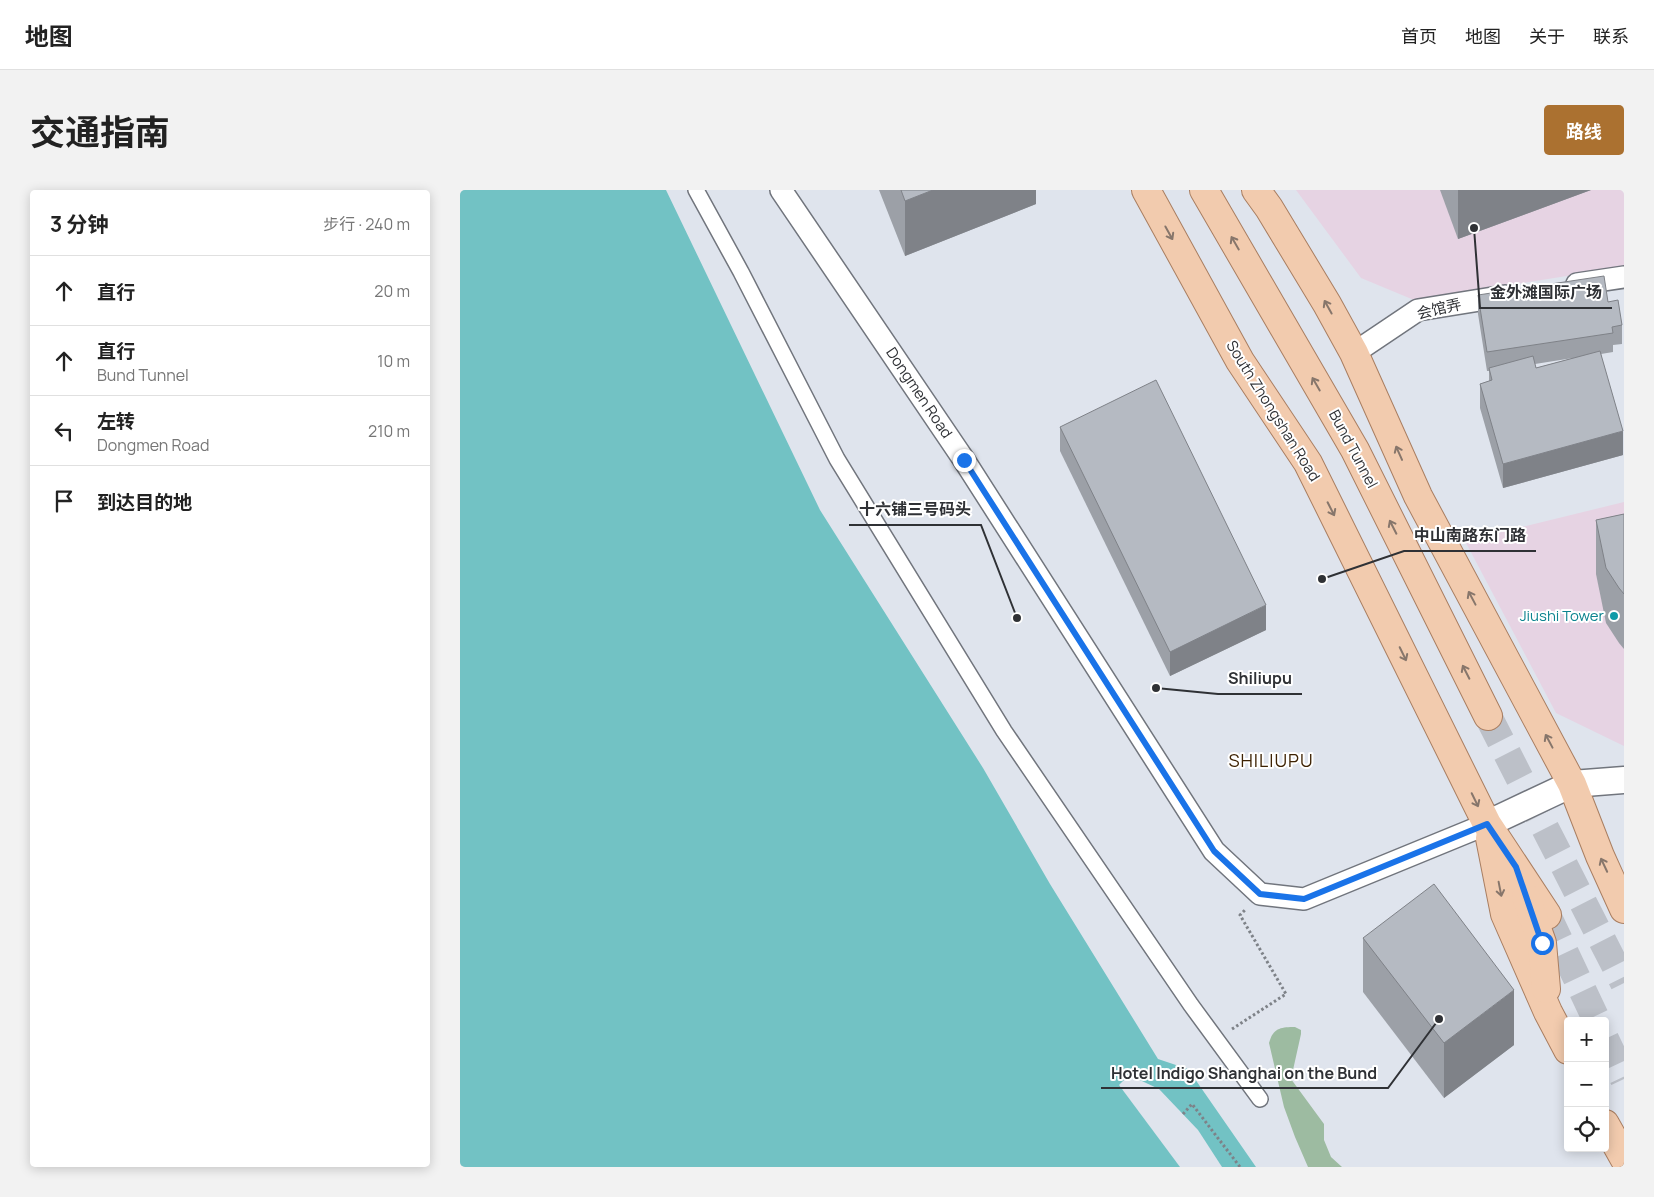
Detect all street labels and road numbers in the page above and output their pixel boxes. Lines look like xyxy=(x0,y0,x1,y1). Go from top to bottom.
street label: 会馆弄 xyxy=(1415,293,1463,324)
street label: South Zhongshan Road xyxy=(1222,336,1325,485)
street label: Dongmen Road xyxy=(881,343,958,442)
street label: Bund Tunnel xyxy=(1324,406,1383,492)

